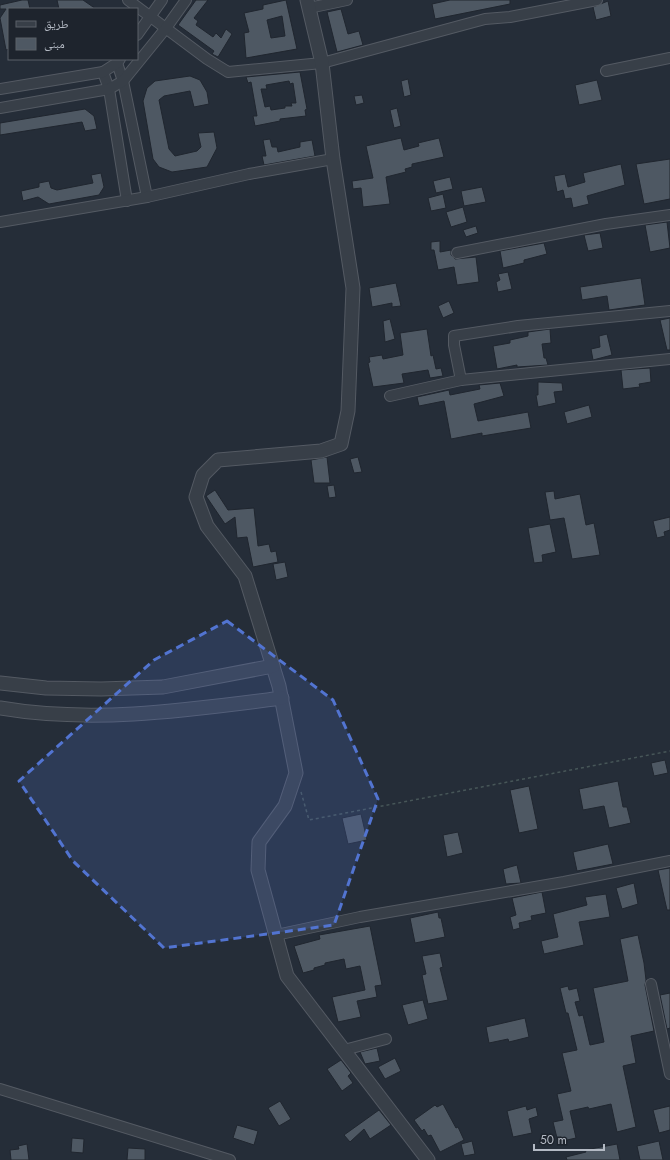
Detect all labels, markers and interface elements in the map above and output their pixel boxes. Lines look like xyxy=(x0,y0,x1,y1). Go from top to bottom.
legend xyxy=(8,8,138,60)
text: طريق xyxy=(44,15,69,33)
text: مبنى xyxy=(44,35,65,53)
scale bar xyxy=(534,1126,604,1152)
text: 50 m xyxy=(540,1131,567,1149)

